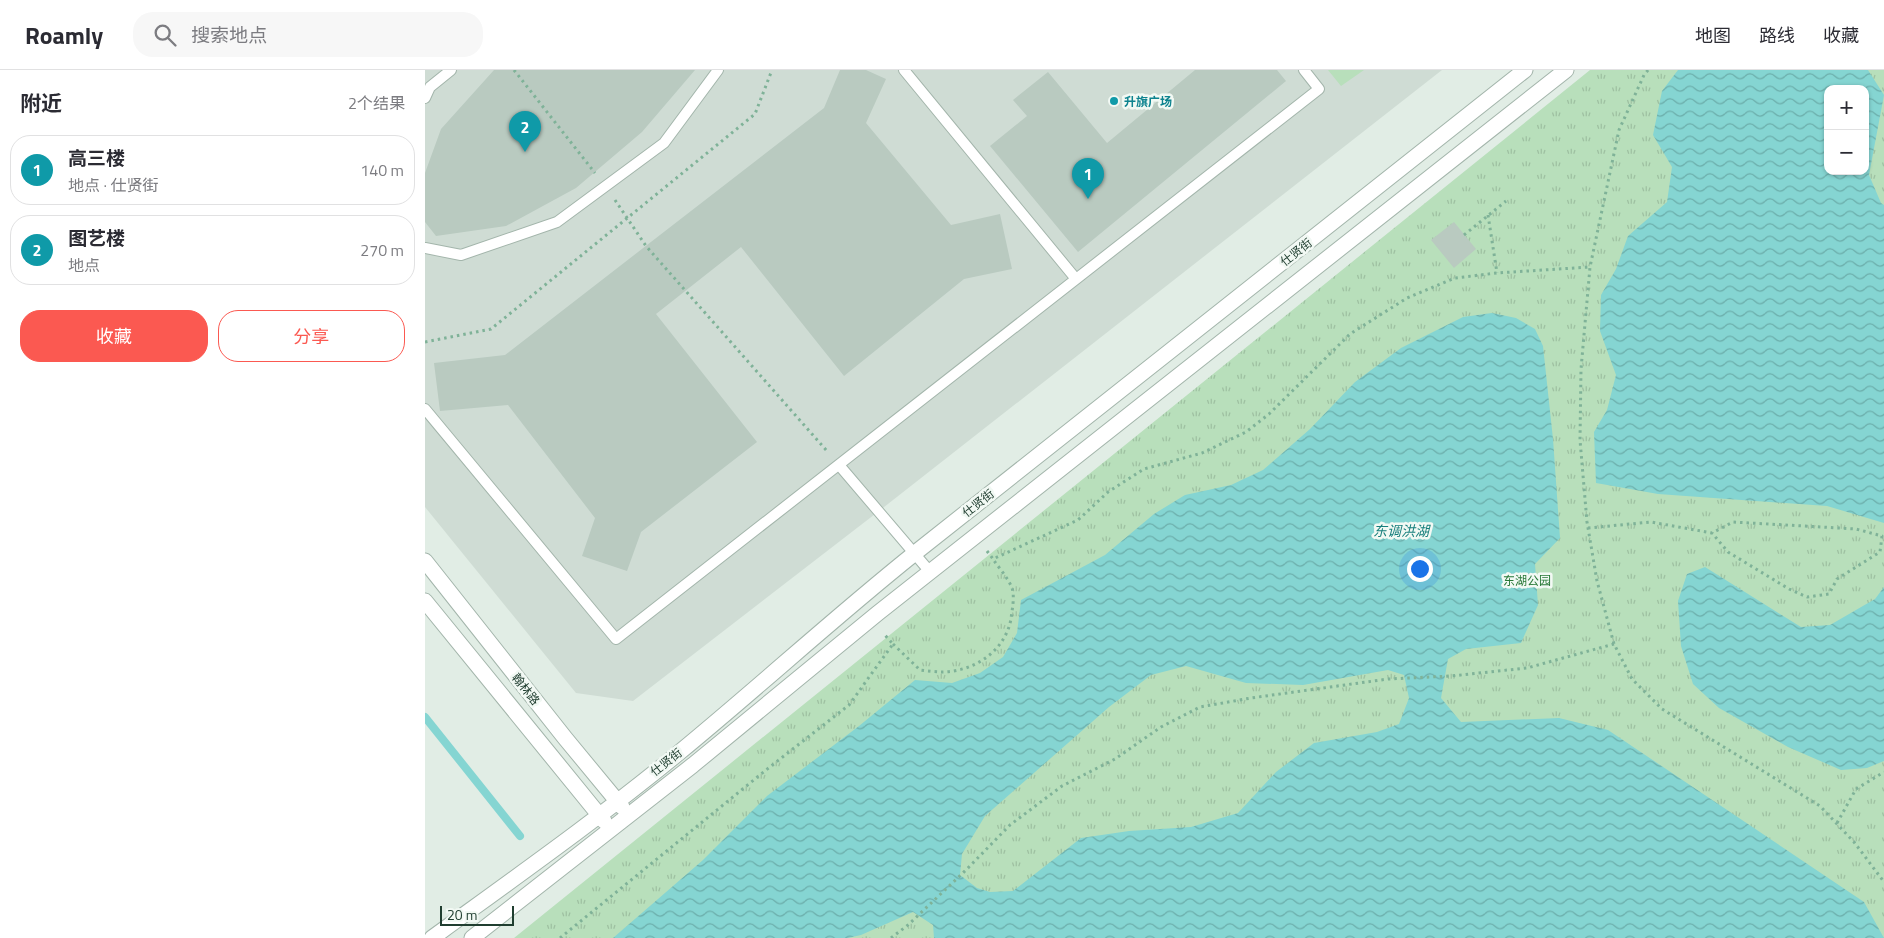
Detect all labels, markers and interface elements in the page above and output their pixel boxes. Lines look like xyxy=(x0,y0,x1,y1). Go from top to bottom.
search box xyxy=(133,12,483,57)
text: Roamly xyxy=(25,17,103,53)
text: 搜索地点 xyxy=(191,20,267,49)
icon: search xyxy=(151,21,179,49)
text: 地图 xyxy=(1695,22,1731,49)
text: 路线 xyxy=(1759,22,1795,49)
text: 收藏 xyxy=(1823,22,1859,49)
map controls xyxy=(1824,85,1869,175)
button: + xyxy=(1824,85,1869,130)
text: 附近 xyxy=(20,87,62,119)
text: 2个结果 xyxy=(348,91,405,115)
place label: 升旗广场 xyxy=(1124,92,1172,111)
marker: 升旗广场 xyxy=(1108,95,1120,107)
pin: 2 xyxy=(509,111,541,152)
button: − xyxy=(1824,130,1869,175)
text: 高三楼 xyxy=(68,143,125,172)
text: 1 xyxy=(33,158,41,182)
text: 140 m xyxy=(360,158,404,182)
pin: 1 xyxy=(1072,158,1104,199)
text: 地点 · 仕贤街 xyxy=(68,173,159,197)
text: 图艺楼 xyxy=(68,223,125,252)
street label: 仕贤街 xyxy=(1276,233,1316,271)
text: 2 xyxy=(33,238,41,262)
text: 270 m xyxy=(360,238,404,262)
text: 地点 xyxy=(68,253,100,277)
button: 收藏 xyxy=(20,310,208,362)
button: 分享 xyxy=(218,310,405,362)
street label: 仕贤街 xyxy=(958,484,998,522)
water label: 东调洪湖 xyxy=(1373,520,1431,541)
your location xyxy=(1407,556,1433,582)
park label: 东湖公园 xyxy=(1503,571,1551,590)
street label: 翰林路 xyxy=(507,669,545,709)
street label: 仕贤街 xyxy=(646,743,686,781)
scale bar xyxy=(440,903,514,926)
text: 20 m xyxy=(447,904,477,925)

